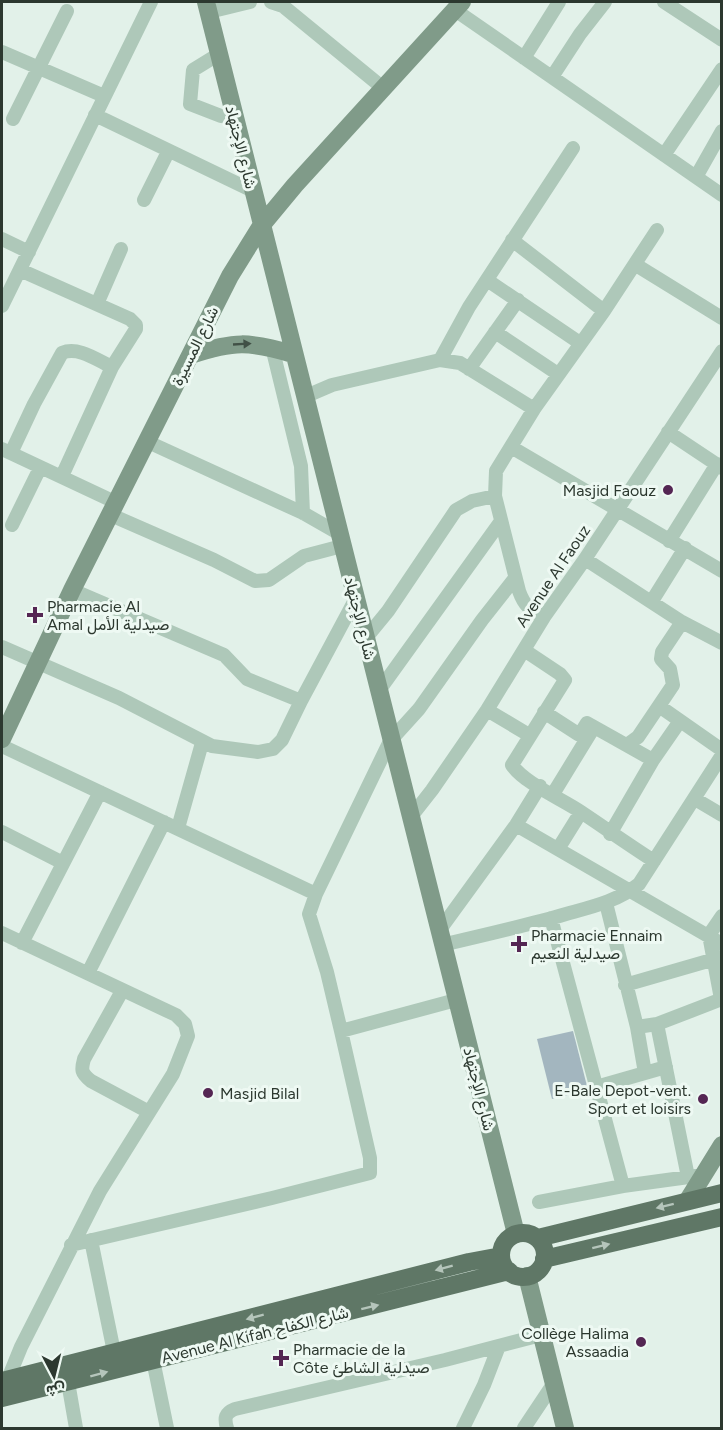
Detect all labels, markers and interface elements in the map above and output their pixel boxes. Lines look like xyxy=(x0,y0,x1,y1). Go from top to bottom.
street label: شارع الإجتهاد xyxy=(220,103,261,191)
street label: شارع المسيرة xyxy=(168,303,224,390)
one-way arrow xyxy=(232,339,251,348)
place label: Masjid Faouz xyxy=(563,481,656,500)
marker: Masjid Faouz xyxy=(661,483,675,497)
street label: Avenue Al Faouz xyxy=(512,521,594,631)
street label: شارع الإجتهاد xyxy=(339,574,380,662)
place label: Pharmacie Al Amal صيدلية الأمل xyxy=(47,597,170,635)
marker: Pharmacie Al Amal صيدلية الأمل xyxy=(28,608,42,622)
place label: Pharmacie Ennaim صيدلية النعيم xyxy=(531,926,662,964)
marker: Pharmacie Ennaim صيدلية النعيم xyxy=(512,937,526,951)
street label: شارع الإجتهاد xyxy=(458,1045,499,1133)
place label: E-Bale Depot-vent. Sport et loisirs xyxy=(554,1081,691,1118)
place label: Masjid Bilal xyxy=(220,1084,299,1103)
marker: Masjid Bilal xyxy=(201,1086,215,1100)
marker: E-Bale Depot-vent. Sport et loisirs xyxy=(696,1092,710,1106)
one-way arrow xyxy=(655,1202,674,1212)
one-way arrow xyxy=(592,1240,610,1250)
one-way arrow xyxy=(435,1264,453,1274)
one-way arrow xyxy=(361,1301,379,1311)
street label: Avenue Al Kifah شارع الكفاح xyxy=(159,1303,351,1369)
one-way arrow xyxy=(246,1313,264,1322)
place label: Collège Halima Assaadia xyxy=(521,1324,629,1361)
marker: Collège Halima Assaadia xyxy=(634,1335,648,1349)
place label: Pharmacie de la Côte صيدلية الشاطئ xyxy=(293,1340,430,1378)
north arrow xyxy=(24,1346,84,1406)
marker: Pharmacie de la Côte صيدلية الشاطئ xyxy=(274,1351,288,1365)
one-way arrow xyxy=(90,1368,108,1378)
text: ش xyxy=(45,1380,66,1401)

